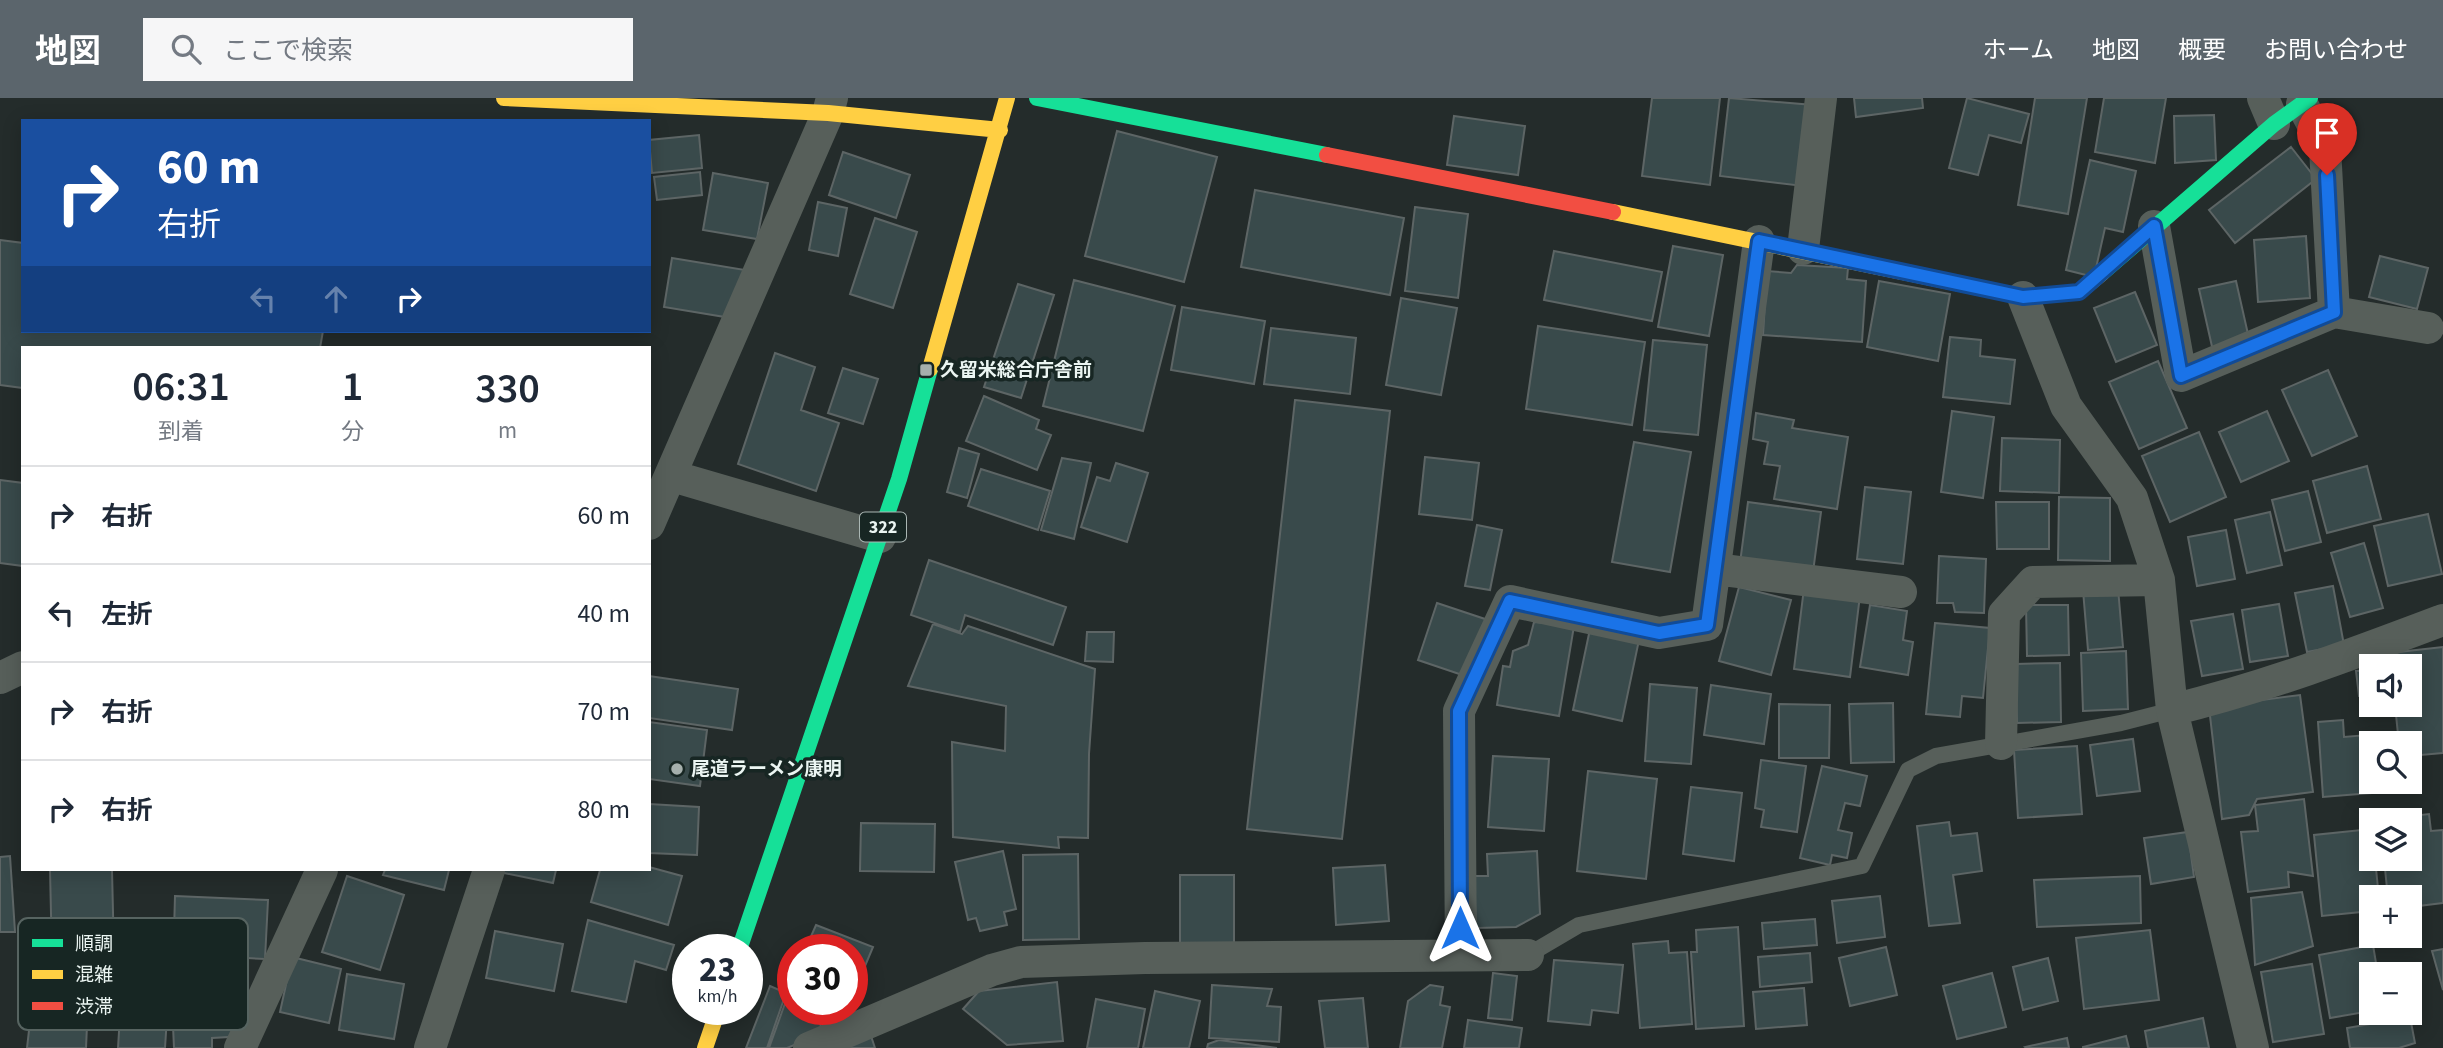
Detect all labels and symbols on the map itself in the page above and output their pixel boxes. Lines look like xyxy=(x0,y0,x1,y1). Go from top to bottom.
pin xyxy=(2297,103,2357,175)
place label: 久留米総合庁舎前 xyxy=(940,357,1092,384)
marker: 久留米総合庁舎前 xyxy=(918,362,934,378)
road number: 322 xyxy=(860,512,906,542)
place label: 尾道ラーメン康明 xyxy=(691,756,842,783)
marker: 尾道ラーメン康明 xyxy=(669,761,685,777)
position arrow xyxy=(1423,891,1497,965)
legend xyxy=(18,918,248,1030)
text: 順調 xyxy=(75,931,113,958)
speed limit sign: 30 xyxy=(777,934,868,1025)
text: 混雑 xyxy=(75,962,113,989)
text: 渋滞 xyxy=(75,994,113,1021)

